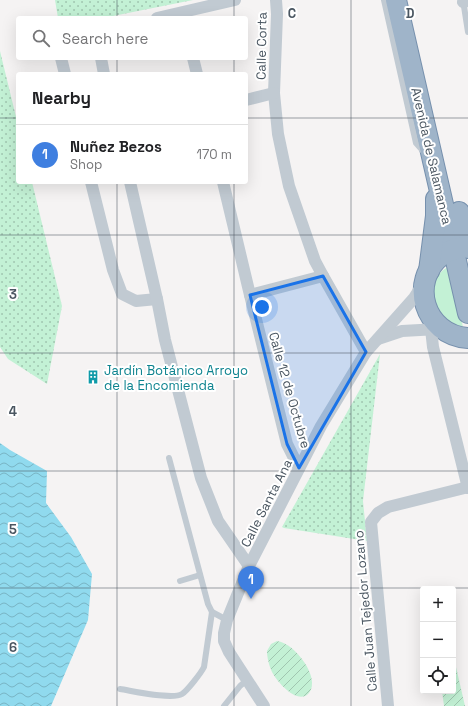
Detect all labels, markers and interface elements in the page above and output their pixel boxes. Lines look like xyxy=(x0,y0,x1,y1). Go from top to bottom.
text: C xyxy=(288,5,296,22)
text: D xyxy=(406,5,415,22)
street label: Calle Corta xyxy=(252,11,271,80)
search box xyxy=(16,16,248,60)
icon: search xyxy=(30,27,52,49)
text: Search here xyxy=(62,29,148,48)
street label: Avenida de Salamanca xyxy=(407,86,456,227)
text: Nearby xyxy=(32,87,91,109)
text: Nuñez Bezos xyxy=(70,137,162,156)
text: 1 xyxy=(42,146,48,163)
text: 170 m xyxy=(196,146,232,163)
text: Shop xyxy=(70,156,102,173)
text: 3 xyxy=(9,286,17,303)
your location xyxy=(252,297,272,317)
street label: Calle 12 de Octubre xyxy=(265,330,314,450)
place label: Jardín Botánico Arroyo de la Encomienda xyxy=(104,362,248,394)
building icon: Jardín Botánico Arroyo de la Encomienda xyxy=(85,369,101,385)
text: 4 xyxy=(9,403,17,420)
street label: Calle Santa Ana xyxy=(237,456,296,550)
text: 5 xyxy=(9,521,17,538)
street label: Calle Juan Tejedor Lozano xyxy=(350,530,381,692)
pin: 1 xyxy=(238,566,264,599)
map controls xyxy=(420,586,456,694)
button: + xyxy=(420,586,456,622)
button: − xyxy=(420,622,456,658)
text: 6 xyxy=(9,639,17,656)
button: locate xyxy=(420,658,456,694)

